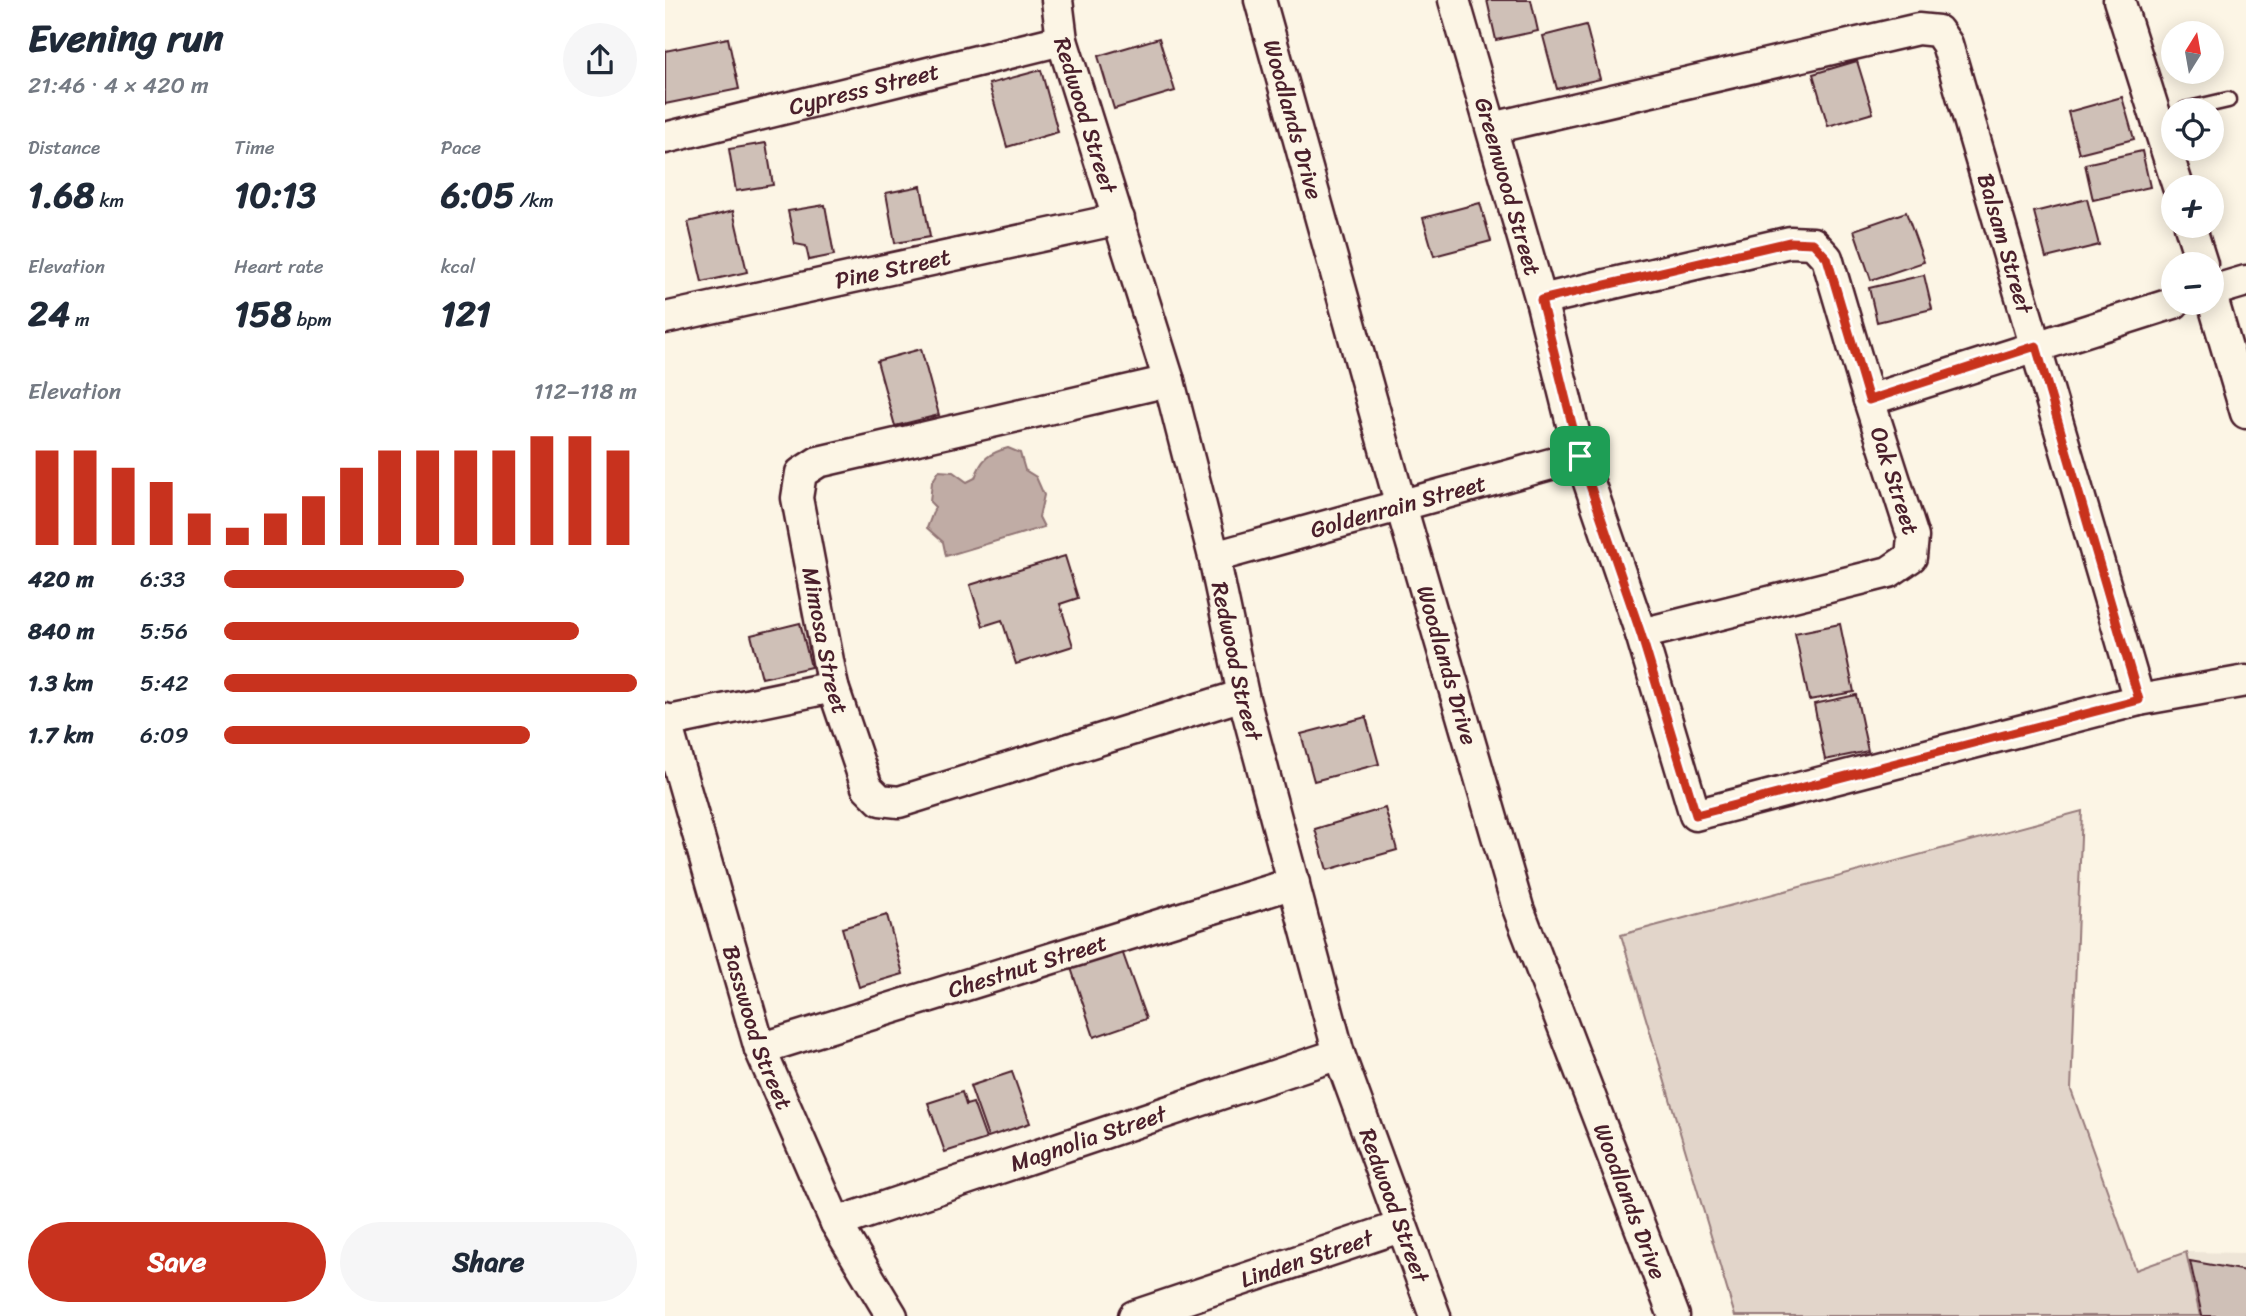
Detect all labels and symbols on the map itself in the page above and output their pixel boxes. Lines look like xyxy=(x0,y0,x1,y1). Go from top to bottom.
north arrow xyxy=(2161,21,2224,84)
street label: Redwood Street xyxy=(1041,32,1129,200)
street label: Woodlands Drive xyxy=(1251,35,1335,205)
street label: Cypress Street xyxy=(785,51,944,128)
street label: Greenwood Street xyxy=(1462,92,1553,280)
street label: Balsam Street xyxy=(1965,168,2045,320)
street label: Pine Street xyxy=(831,236,955,301)
street label: Oak Street xyxy=(1858,421,1931,540)
pin xyxy=(1550,426,1610,486)
street label: Goldenrain Street xyxy=(1306,463,1491,551)
street label: Mimosa Street xyxy=(790,563,861,720)
street label: Redwood Street xyxy=(1199,578,1275,747)
street label: Woodlands Drive xyxy=(1404,580,1490,750)
street label: Chestnut Street xyxy=(943,922,1112,1010)
street label: Basswood Street xyxy=(710,940,804,1117)
street label: Magnolia Street xyxy=(1005,1093,1174,1184)
street label: Woodlands Drive xyxy=(1581,1117,1678,1286)
street label: Redwood Street xyxy=(1347,1122,1442,1290)
street label: Linden Street xyxy=(1235,1217,1380,1300)

